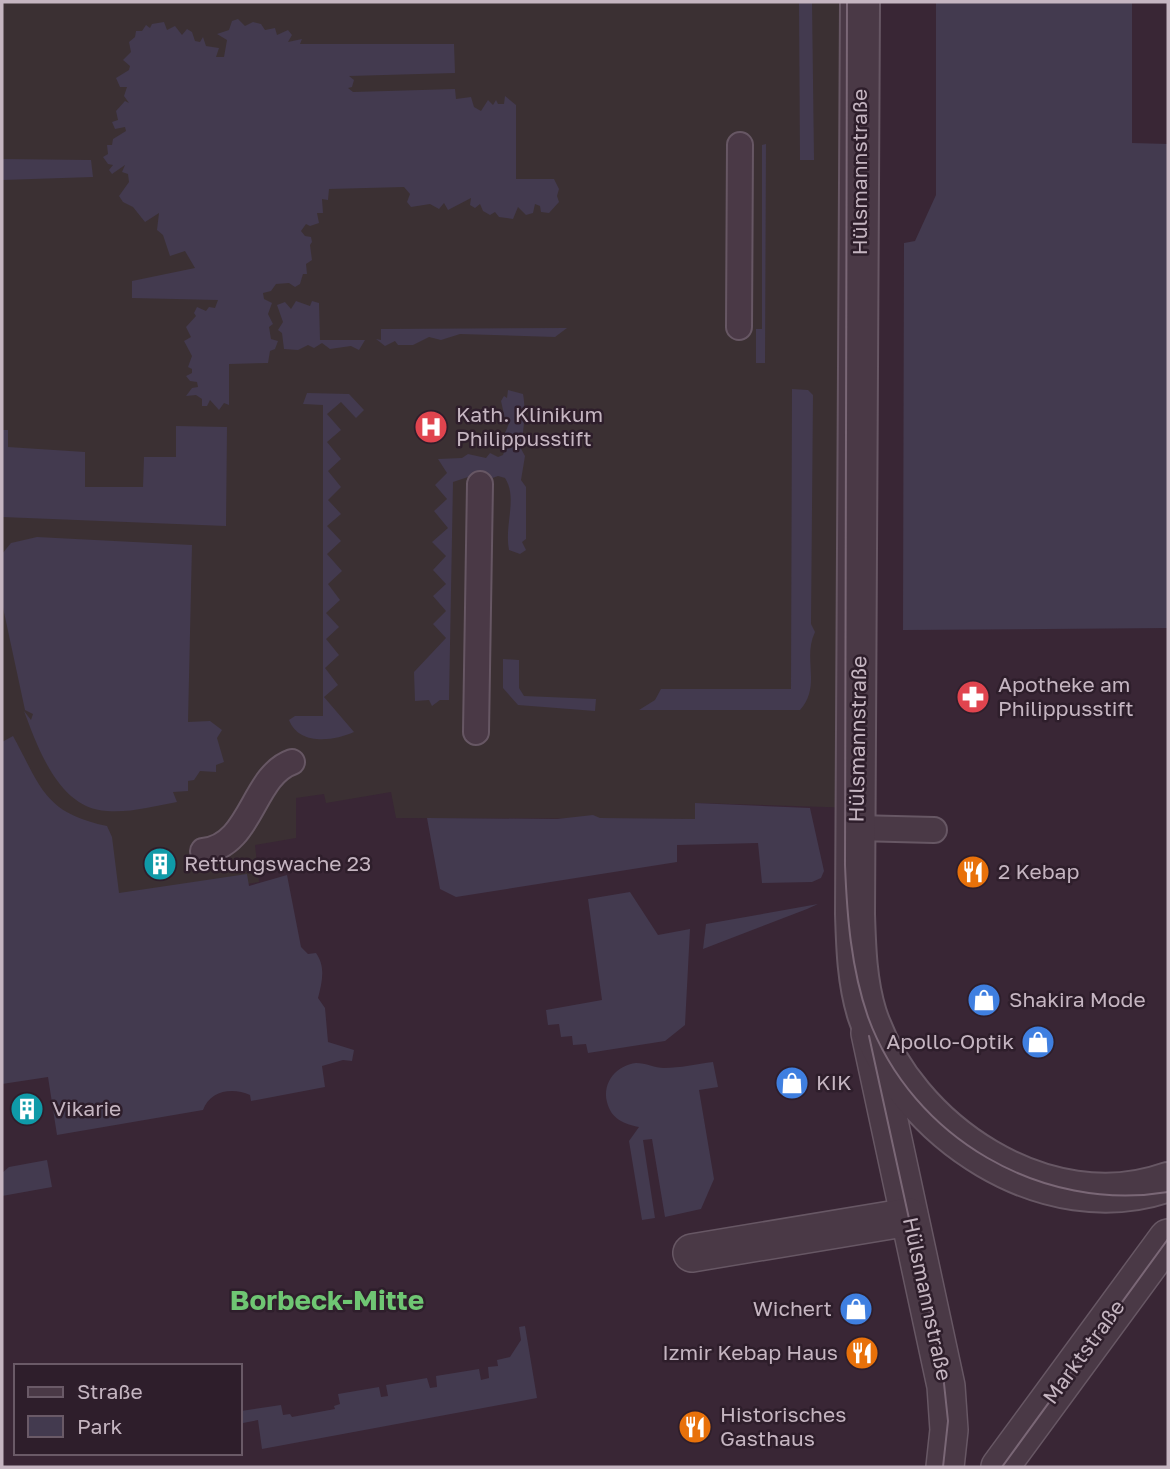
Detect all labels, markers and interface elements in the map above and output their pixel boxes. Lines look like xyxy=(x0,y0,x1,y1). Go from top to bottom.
street label: Hülsmannstraße xyxy=(846,89,872,255)
place label: Kath. Klinikum Philippusstift xyxy=(456,401,603,451)
hospital icon: Kath. Klinikum Philippusstift xyxy=(412,408,450,446)
street label: Hülsmannstraße xyxy=(843,656,871,822)
place label: Apotheke am Philippusstift xyxy=(998,671,1134,721)
pharmacy icon: Apotheke am Philippusstift xyxy=(954,678,992,716)
building icon: Rettungswache 23 xyxy=(141,845,179,883)
place label: Rettungswache 23 xyxy=(184,850,371,876)
restaurant icon: 2 Kebap xyxy=(954,853,992,891)
place label: 2 Kebap xyxy=(998,858,1079,884)
shop icon: Shakira Mode xyxy=(965,981,1003,1019)
place label: Shakira Mode xyxy=(1009,986,1146,1012)
shop icon: Apollo-Optik xyxy=(1019,1023,1057,1061)
place label: Apollo-Optik xyxy=(886,1028,1014,1054)
shop icon: KIK xyxy=(773,1064,811,1102)
place label: KIK xyxy=(816,1069,852,1095)
building icon: Vikarie xyxy=(8,1090,46,1128)
place label: Vikarie xyxy=(52,1095,121,1121)
street label: Hülsmannstraße xyxy=(898,1215,958,1383)
district label: Borbeck-Mitte xyxy=(230,1283,424,1316)
shop icon: Wichert xyxy=(837,1290,875,1328)
street label: Marktstraße xyxy=(1037,1294,1130,1409)
place label: Wichert xyxy=(753,1295,832,1321)
restaurant icon: Izmir Kebap Haus xyxy=(843,1334,881,1372)
place label: Izmir Kebap Haus xyxy=(662,1339,838,1365)
legend xyxy=(14,1364,242,1455)
text: Straße xyxy=(77,1378,143,1404)
place label: Historisches Gasthaus xyxy=(720,1401,846,1451)
restaurant icon: Historisches Gasthaus xyxy=(676,1408,714,1446)
text: Park xyxy=(77,1413,123,1439)

